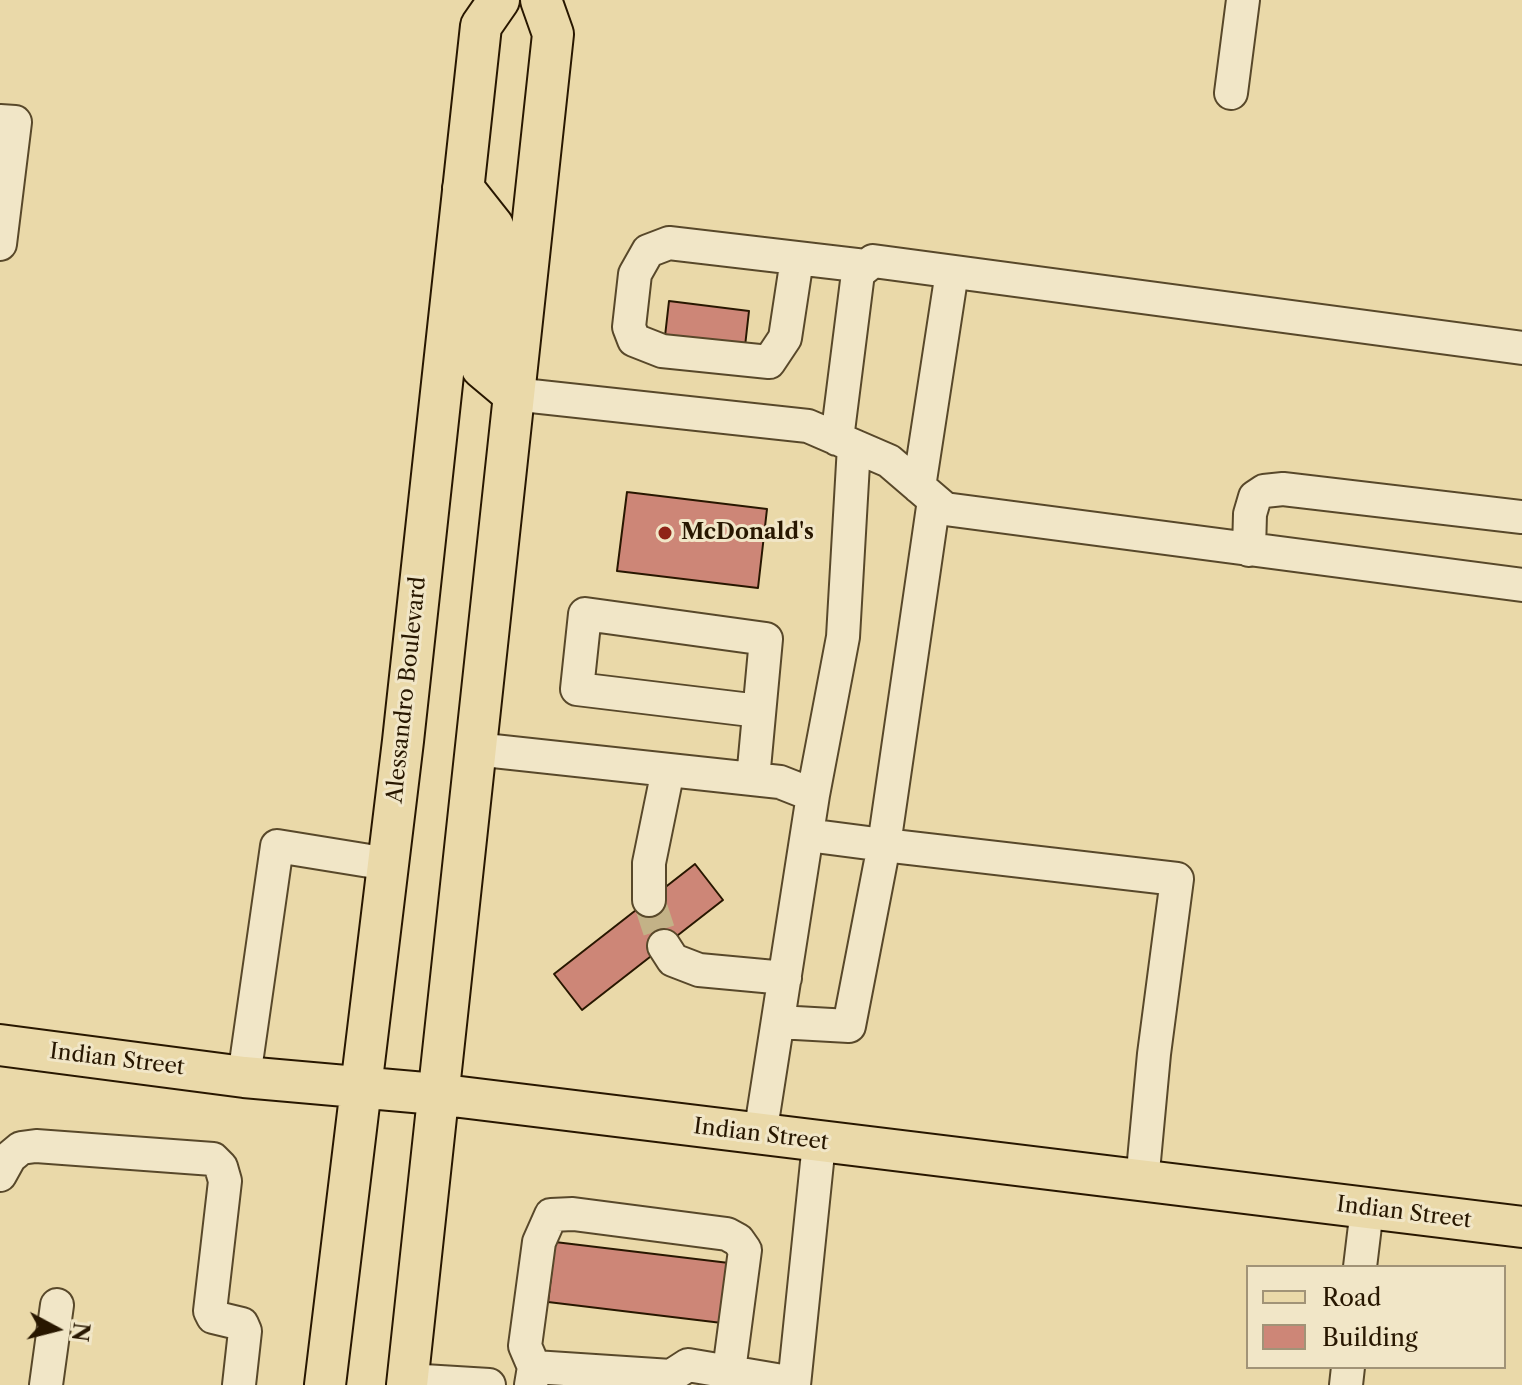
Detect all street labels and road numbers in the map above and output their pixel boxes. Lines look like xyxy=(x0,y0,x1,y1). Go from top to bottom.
street label: Alessandro Boulevard xyxy=(382,575,432,805)
street label: Indian Street xyxy=(48,1039,186,1081)
street label: Indian Street xyxy=(692,1114,830,1156)
street label: Indian Street xyxy=(1335,1192,1473,1234)

